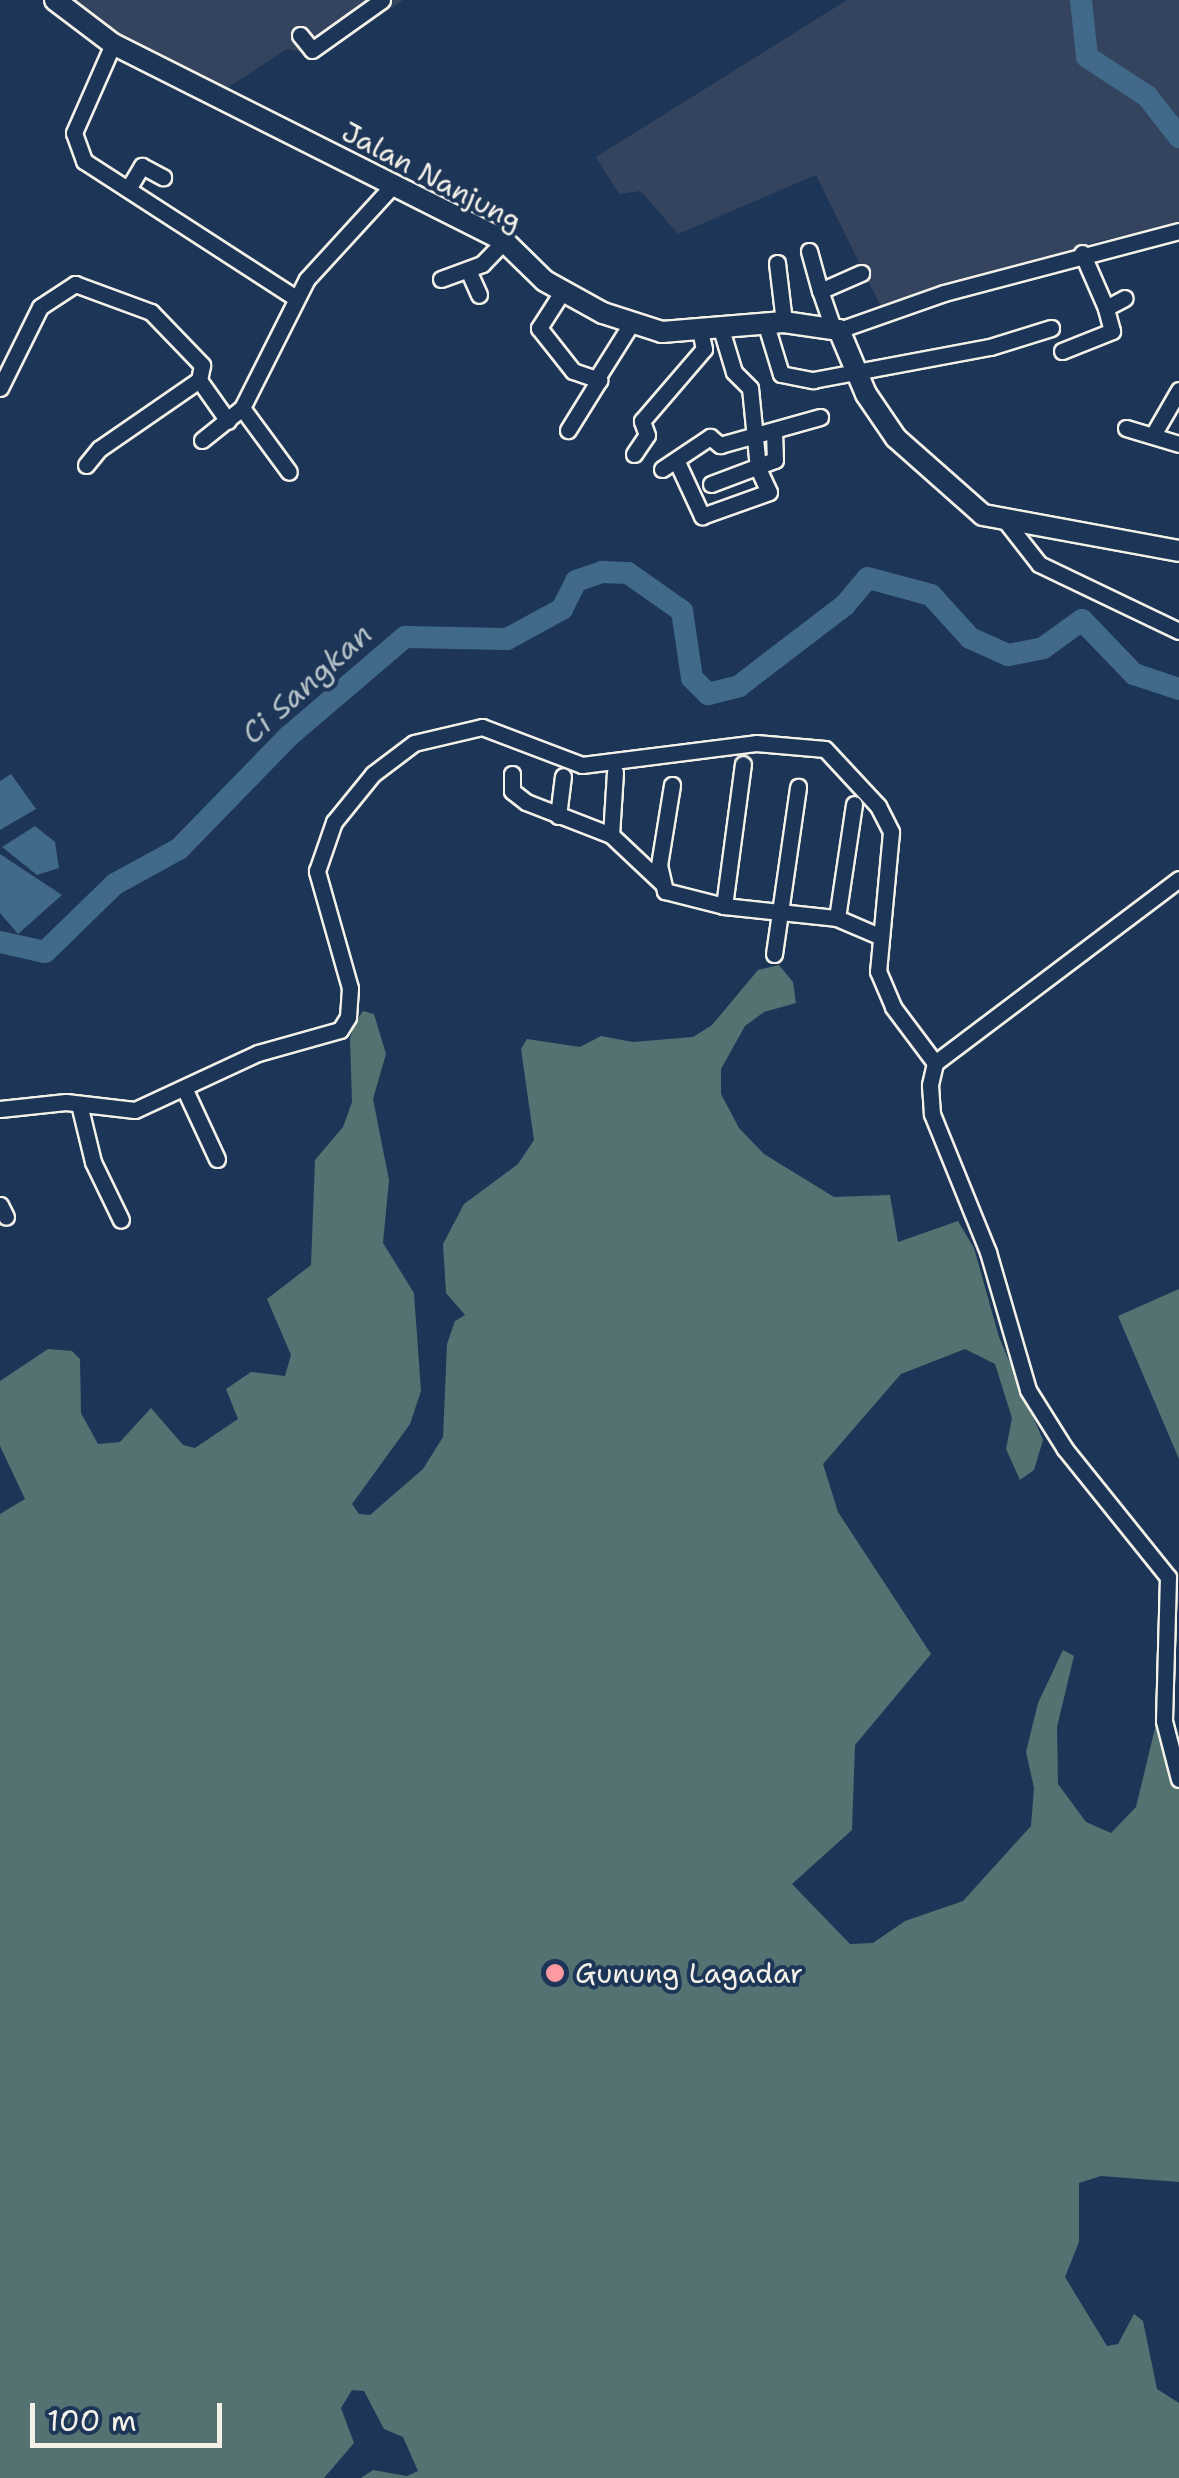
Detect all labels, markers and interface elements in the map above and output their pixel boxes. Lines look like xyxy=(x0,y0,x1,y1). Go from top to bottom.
street label: Jalan Nanjung xyxy=(336,114,528,238)
water label: Ci Sangkan xyxy=(234,616,380,752)
place label: Gunung Lagadar xyxy=(575,1956,803,1990)
marker: Gunung Lagadar xyxy=(544,1962,566,1984)
scale bar xyxy=(35,2383,228,2445)
text: 100 m xyxy=(47,2400,137,2441)

